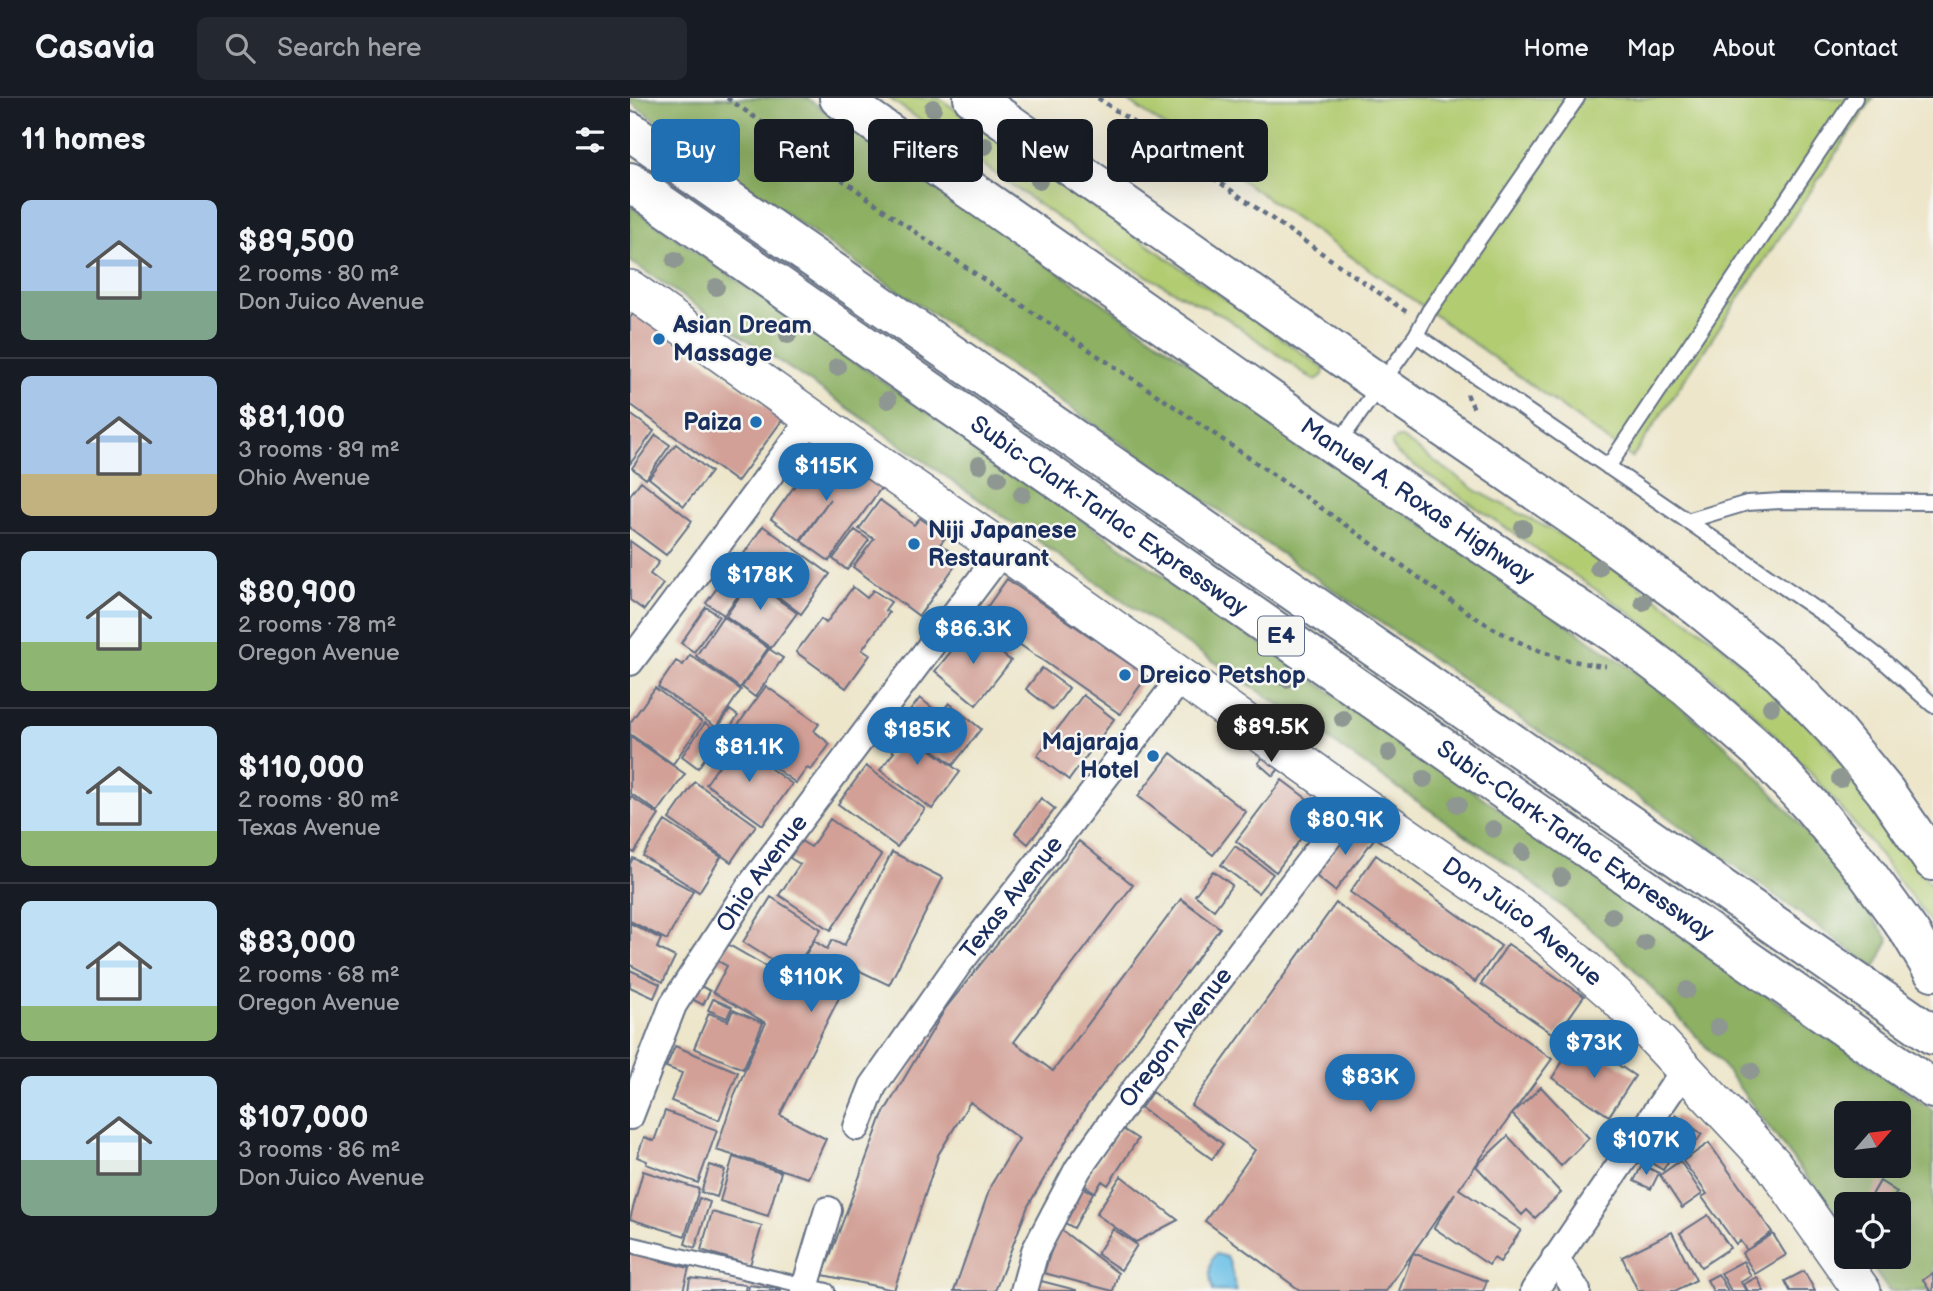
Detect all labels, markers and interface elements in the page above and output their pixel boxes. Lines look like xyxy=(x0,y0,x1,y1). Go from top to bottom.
search box xyxy=(197,17,687,80)
text: Casavia xyxy=(35,28,155,68)
icon: search xyxy=(221,29,259,67)
text: Search here xyxy=(277,33,421,64)
text: Home xyxy=(1524,34,1589,63)
text: Map xyxy=(1627,34,1675,63)
text: About xyxy=(1713,34,1775,63)
text: Contact xyxy=(1813,34,1898,63)
chip: Buy xyxy=(651,119,740,182)
chip: Rent xyxy=(754,119,854,182)
chip: Filters xyxy=(868,119,983,182)
chip: New xyxy=(997,119,1093,182)
chip: Apartment xyxy=(1107,119,1268,182)
icon: filters xyxy=(571,121,609,159)
text: 11 homes xyxy=(21,122,145,158)
text: $89,500 xyxy=(238,224,355,260)
icon: home xyxy=(77,228,161,312)
text: 2 rooms · 80 m² xyxy=(238,260,399,288)
text: Don Juico Avenue xyxy=(238,288,424,316)
place label: Asian Dream Massage xyxy=(672,311,812,368)
marker: Asian Dream Massage xyxy=(651,331,667,347)
text: $81,100 xyxy=(238,400,345,436)
icon: home xyxy=(77,404,161,488)
place label: Paiza xyxy=(683,408,742,437)
street label: Subic-Clark-Tarlac Expressway xyxy=(965,409,1254,622)
street label: Manuel A. Roxas Highway xyxy=(1295,411,1540,590)
marker: Paiza xyxy=(748,414,764,430)
text: 3 rooms · 89 m² xyxy=(238,436,400,464)
pin: $115K xyxy=(777,444,875,503)
text: $115K xyxy=(794,452,858,480)
text: Ohio Avenue xyxy=(238,464,370,492)
place label: Niji Japanese Restaurant xyxy=(928,516,1077,573)
marker: Niji Japanese Restaurant xyxy=(906,536,922,552)
pin: $178K xyxy=(711,552,809,612)
text: $178K xyxy=(727,561,794,589)
text: $80,900 xyxy=(238,575,356,611)
icon: home xyxy=(77,579,161,663)
pin: $86.3K xyxy=(916,606,1030,666)
text: 2 rooms · 78 m² xyxy=(238,611,396,639)
text: $86.3K xyxy=(934,615,1012,643)
road number: E4 xyxy=(1258,616,1304,656)
text: Oregon Avenue xyxy=(238,639,400,667)
place label: Dreico Petshop xyxy=(1139,661,1306,690)
marker: Dreico Petshop xyxy=(1117,667,1133,683)
pin: $89.5K xyxy=(1214,704,1328,764)
pin: $185K xyxy=(868,708,966,767)
text: $89.5K xyxy=(1233,713,1309,741)
text: $185K xyxy=(883,716,951,744)
pin: $81.1K xyxy=(692,724,806,784)
place label: Majaraja Hotel xyxy=(1041,728,1139,785)
text: $81.1K xyxy=(714,733,784,761)
street label: Subic-Clark-Tarlac Expressway xyxy=(1431,734,1720,947)
marker: Majaraja Hotel xyxy=(1145,748,1161,764)
text: $110,000 xyxy=(238,750,364,786)
icon: home xyxy=(77,754,161,838)
text: 2 rooms · 80 m² xyxy=(238,786,399,814)
pin: $80.9K xyxy=(1288,798,1402,857)
text: $80.9K xyxy=(1306,806,1384,834)
street label: Ohio Avenue xyxy=(710,808,813,937)
text: Texas Avenue xyxy=(238,814,381,842)
street label: Texas Avenue xyxy=(954,830,1069,965)
street label: Don Juico Avenue xyxy=(1437,851,1609,992)
text: $83,000 xyxy=(238,925,356,961)
icon: home xyxy=(77,929,161,1013)
pin: $110K xyxy=(762,954,860,1014)
text: 2 rooms · 68 m² xyxy=(238,961,400,989)
street label: Oregon Avenue xyxy=(1112,961,1238,1113)
text: $110K xyxy=(779,963,843,991)
text: Oregon Avenue xyxy=(238,989,400,1017)
pin: $73K xyxy=(1553,1020,1635,1080)
text: $73K xyxy=(1566,1029,1622,1057)
pin: $83K xyxy=(1329,1054,1411,1114)
text: $83K xyxy=(1341,1063,1399,1091)
text: $107,000 xyxy=(238,1100,368,1136)
north arrow xyxy=(1834,1101,1911,1178)
map controls xyxy=(1834,1101,1911,1269)
icon: home xyxy=(77,1104,161,1188)
pin: $107K xyxy=(1597,1118,1695,1177)
text: $107K xyxy=(1612,1126,1680,1154)
text: 3 rooms · 86 m² xyxy=(238,1136,400,1164)
text: Don Juico Avenue xyxy=(238,1164,424,1192)
button: locate xyxy=(1834,1192,1911,1269)

